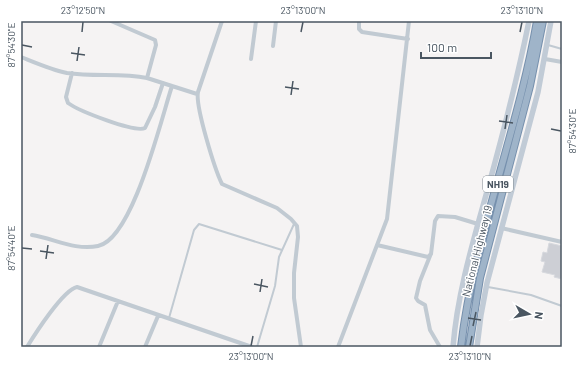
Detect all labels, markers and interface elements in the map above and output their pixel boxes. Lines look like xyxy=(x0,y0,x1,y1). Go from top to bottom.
text: 23°12'50"N xyxy=(61,4,105,16)
text: 23°13'00"N xyxy=(281,4,325,16)
text: 23°13'10"N xyxy=(501,4,543,16)
text: 87°54'30"E xyxy=(5,22,17,68)
scale bar xyxy=(421,34,491,60)
text: 100 m xyxy=(427,40,457,54)
text: 87°54'30"E xyxy=(566,108,578,154)
road number: NH19 xyxy=(483,176,513,192)
street label: National Highway 19 xyxy=(459,203,494,298)
text: 87°54'40"E xyxy=(5,225,17,271)
north arrow xyxy=(509,294,549,334)
text: N xyxy=(532,311,546,320)
text: 23°13'00"N xyxy=(229,350,273,362)
text: 23°13'10"N xyxy=(449,350,491,362)

